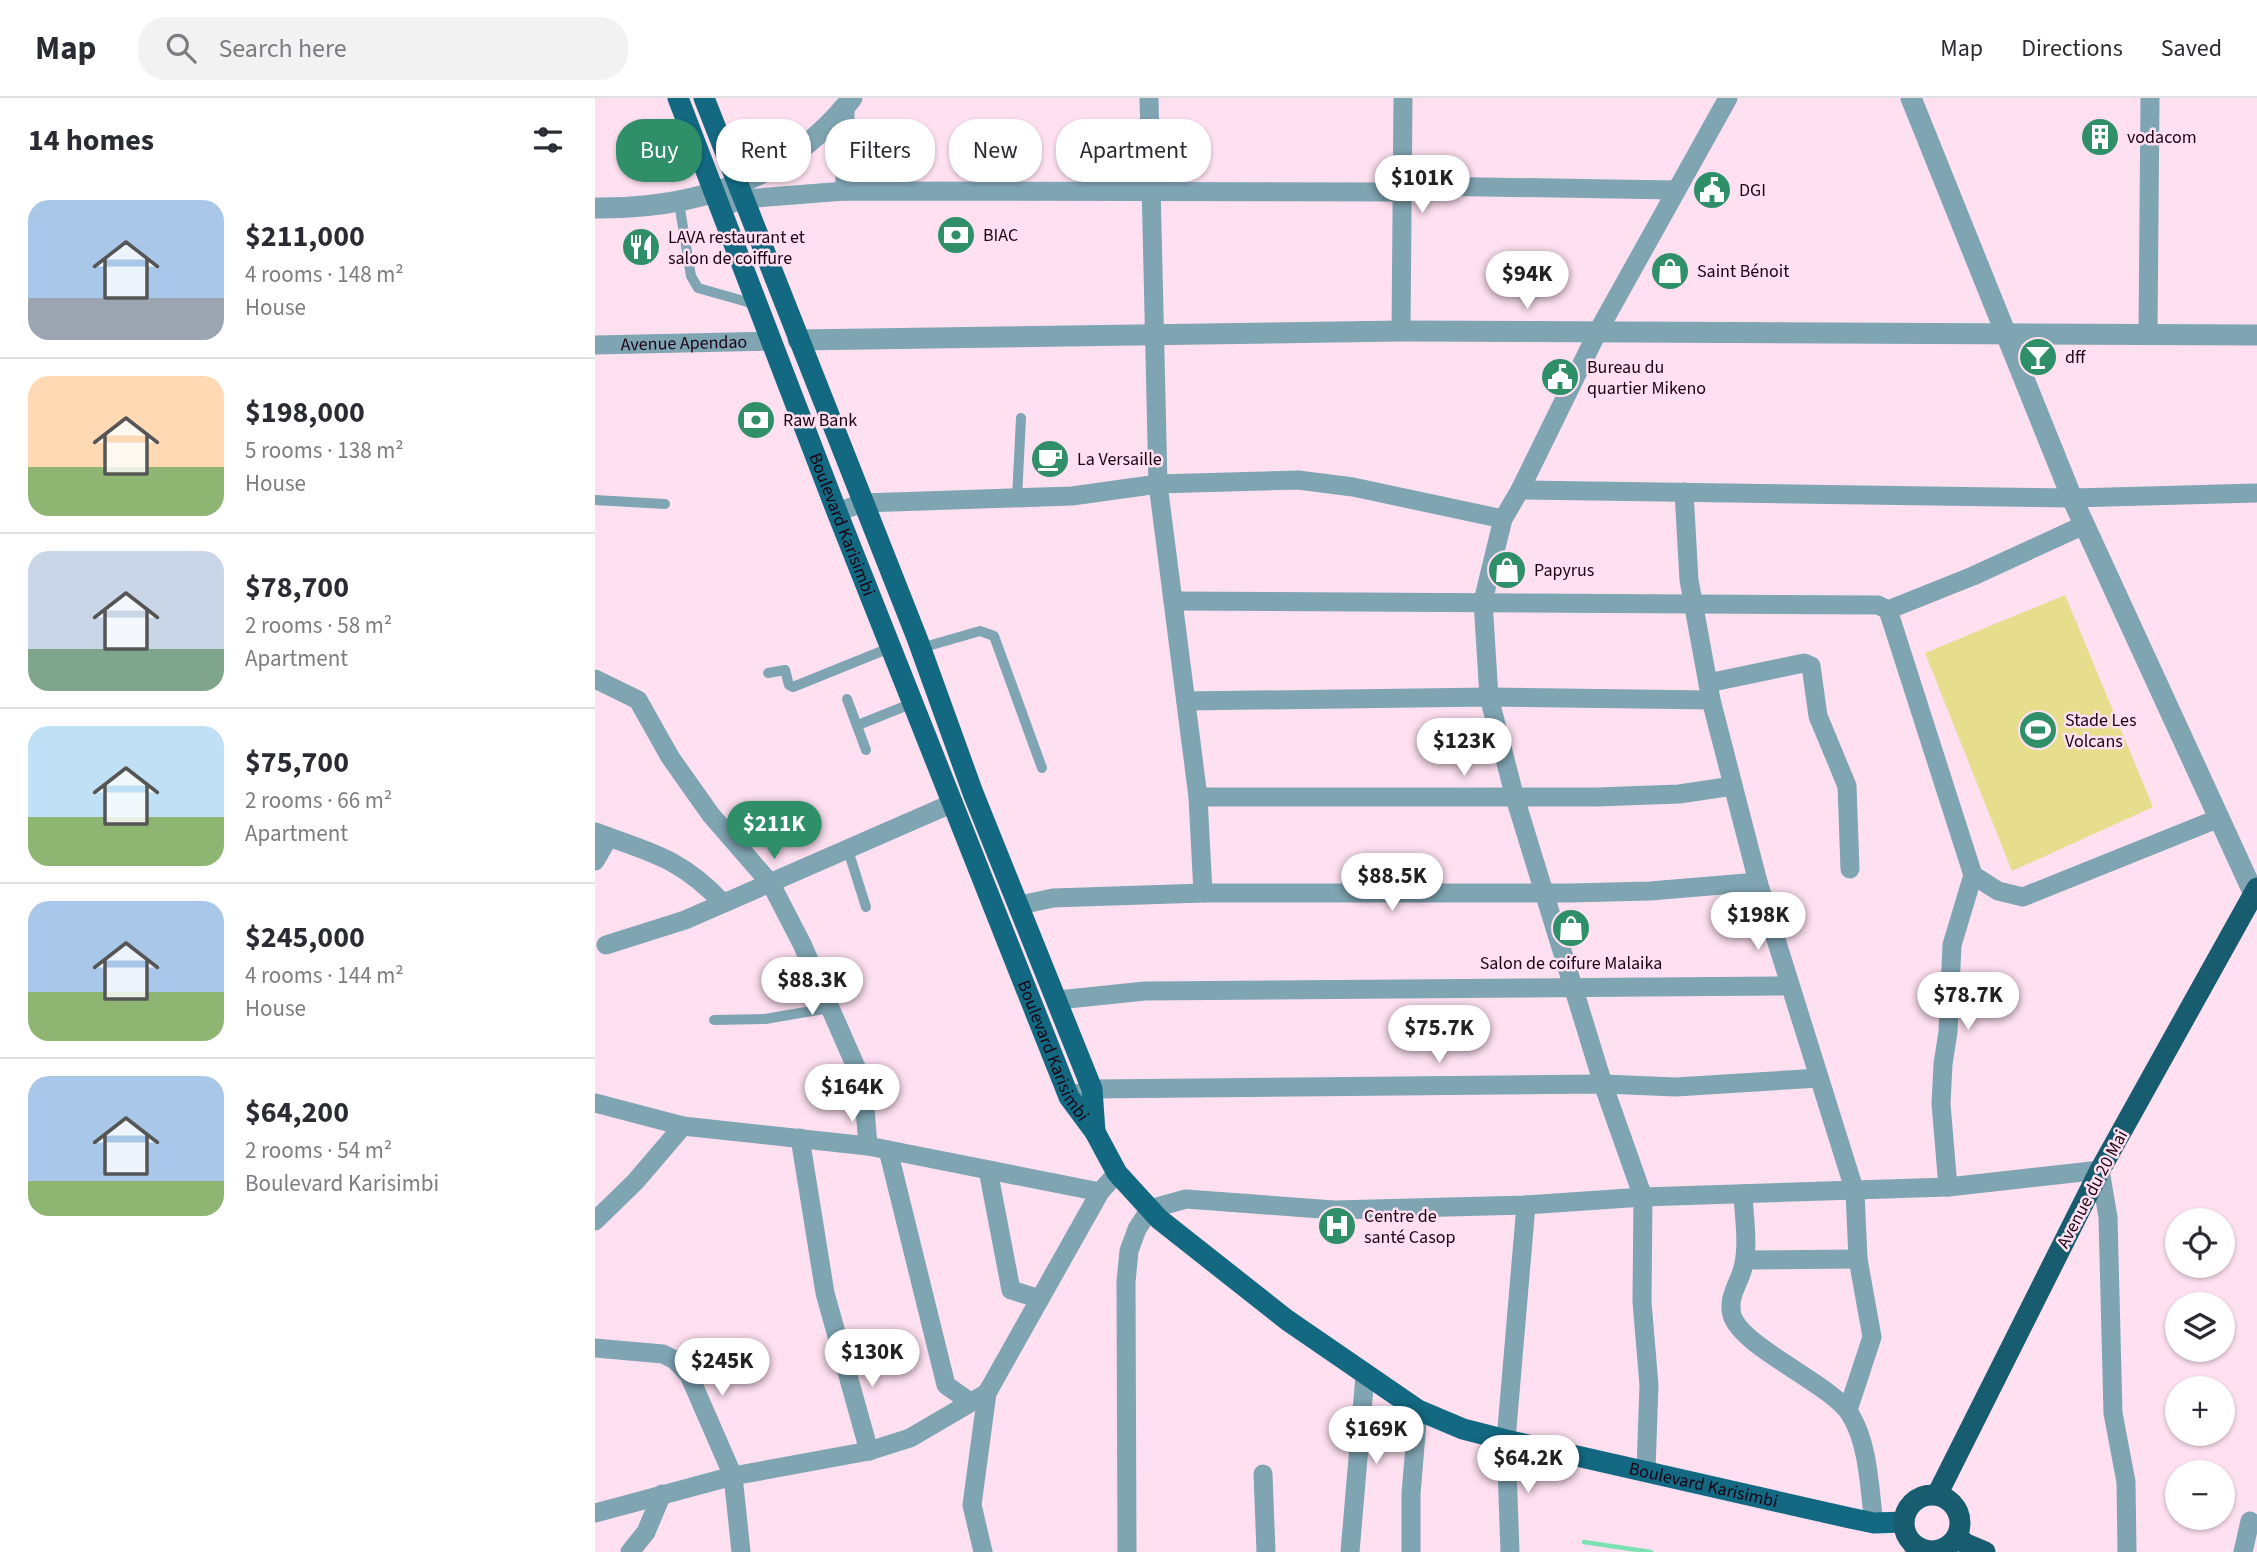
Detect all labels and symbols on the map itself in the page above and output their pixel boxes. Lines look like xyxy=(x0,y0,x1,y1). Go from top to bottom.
building icon: vodacom xyxy=(2079,116,2121,158)
place label: vodacom xyxy=(2127,125,2197,150)
pin: $101K xyxy=(1373,156,1471,215)
public building icon: DGI xyxy=(1691,169,1733,211)
place label: DGI xyxy=(1739,178,1766,203)
bank icon: BIAC xyxy=(935,214,977,256)
place label: BIAC xyxy=(983,223,1018,248)
place label: LAVA restaurant et salon de coiffure xyxy=(668,225,805,271)
restaurant icon: LAVA restaurant et salon de coiffure xyxy=(620,226,662,268)
shop icon: Saint Bénoit xyxy=(1649,250,1691,292)
pin: $94K xyxy=(1486,252,1568,311)
place label: Saint Bénoit xyxy=(1697,259,1789,284)
street label: Avenue Apendao xyxy=(620,330,748,357)
bar icon: dff xyxy=(2017,336,2059,378)
place label: dff xyxy=(2065,345,2086,370)
place label: Bureau du quartier Mikeno xyxy=(1587,355,1706,401)
public building icon: Bureau du quartier Mikeno xyxy=(1539,356,1581,398)
bank icon: Raw Bank xyxy=(735,399,777,441)
place label: Raw Bank xyxy=(783,408,857,433)
cafe icon: La Versaille xyxy=(1029,438,1071,480)
place label: La Versaille xyxy=(1077,447,1162,472)
street label: Boulevard Karisimbi xyxy=(802,449,881,600)
shop icon: Papyrus xyxy=(1486,549,1528,591)
place label: Papyrus xyxy=(1534,558,1594,583)
place label: Stade Les Volcans xyxy=(2065,708,2136,754)
sports icon: Stade Les Volcans xyxy=(2017,709,2059,751)
pin: $123K xyxy=(1415,718,1513,778)
pin: $211K xyxy=(725,802,823,861)
pin: $88.5K xyxy=(1335,854,1449,913)
pin: $198K xyxy=(1709,892,1807,952)
shop icon: Salon de coifure Malaika xyxy=(1550,907,1592,949)
place label: Salon de coifure Malaika xyxy=(1480,951,1662,976)
pin: $88.3K xyxy=(755,958,869,1017)
pin: $78.7K xyxy=(1911,972,2025,1032)
street label: Boulevard Karisimbi xyxy=(1011,977,1095,1127)
pin: $75.7K xyxy=(1382,1006,1496,1065)
pin: $164K xyxy=(803,1065,901,1124)
street label: Avenue du 20 Mai xyxy=(2051,1126,2134,1253)
place label: Centre de santé Casop xyxy=(1364,1204,1455,1250)
hospital icon: Centre de santé Casop xyxy=(1316,1205,1358,1247)
pin: $130K xyxy=(823,1330,921,1389)
pin: $245K xyxy=(673,1338,771,1398)
pin: $169K xyxy=(1327,1406,1425,1466)
pin: $64.2K xyxy=(1471,1436,1585,1495)
street label: Boulevard Karisimbi xyxy=(1626,1456,1780,1514)

